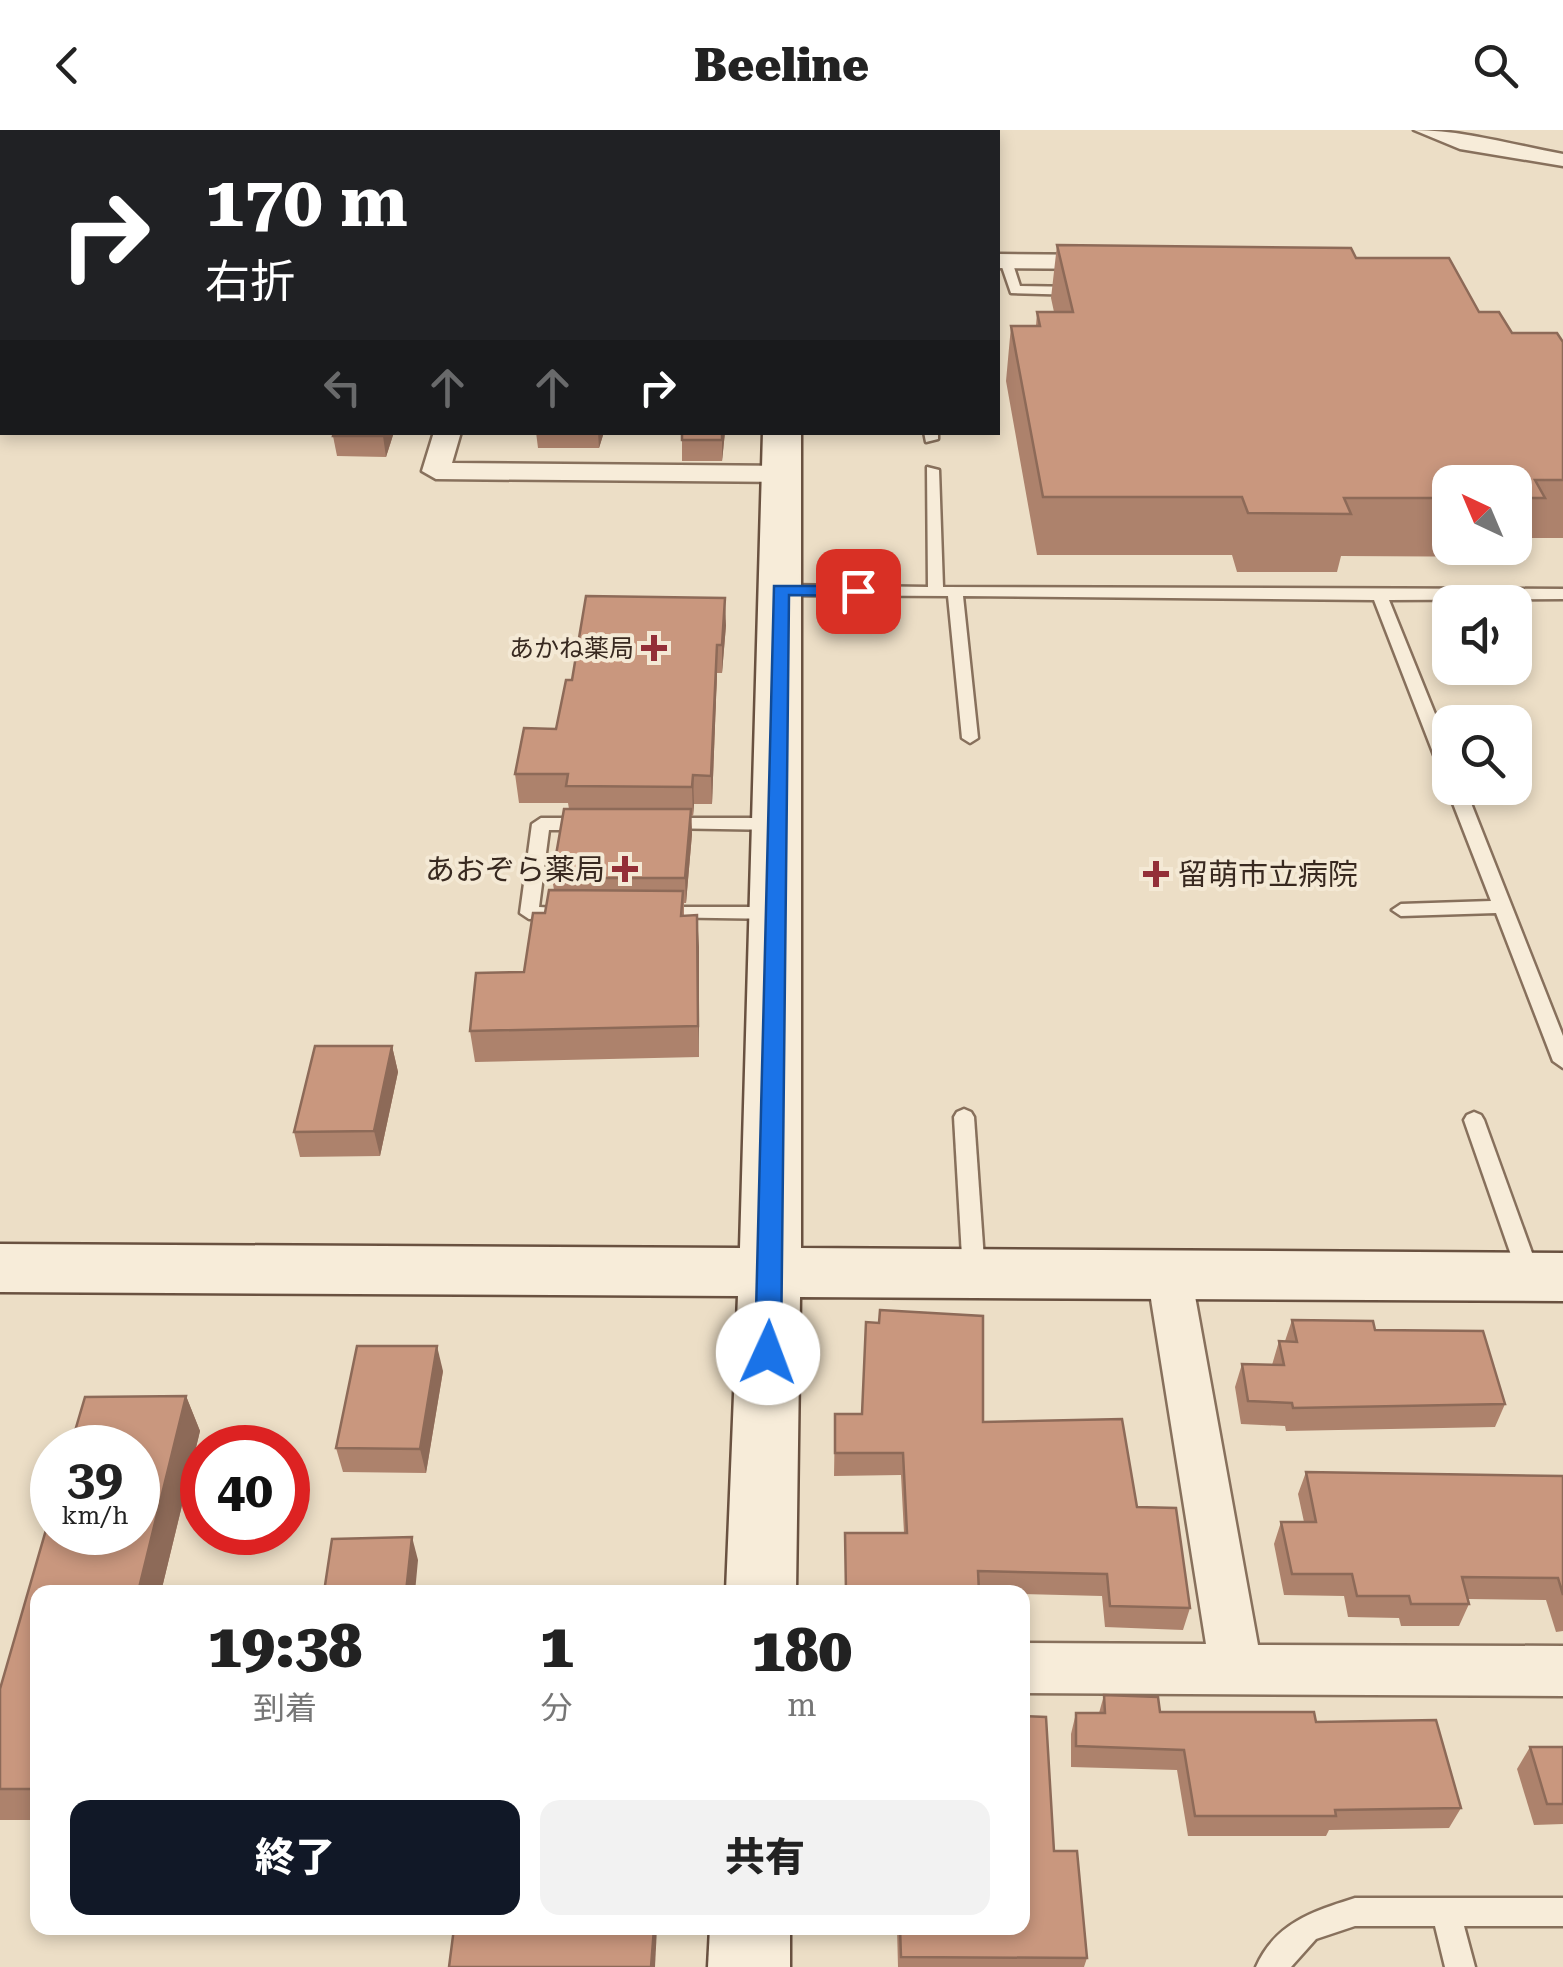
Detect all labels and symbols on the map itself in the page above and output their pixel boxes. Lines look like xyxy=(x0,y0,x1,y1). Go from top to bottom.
north arrow xyxy=(1432,465,1532,565)
pin xyxy=(816,549,901,634)
place label: あかね薬局 xyxy=(509,634,634,663)
marker: あかね薬局 xyxy=(643,637,665,659)
place label: あおぞら薬局 xyxy=(425,852,605,887)
place label: 留萌市立病院 xyxy=(1178,857,1358,892)
marker: あおぞら薬局 xyxy=(614,858,636,880)
marker: 留萌市立病院 xyxy=(1143,861,1169,887)
position arrow xyxy=(716,1301,820,1405)
speed limit sign: 40 xyxy=(180,1425,310,1555)

